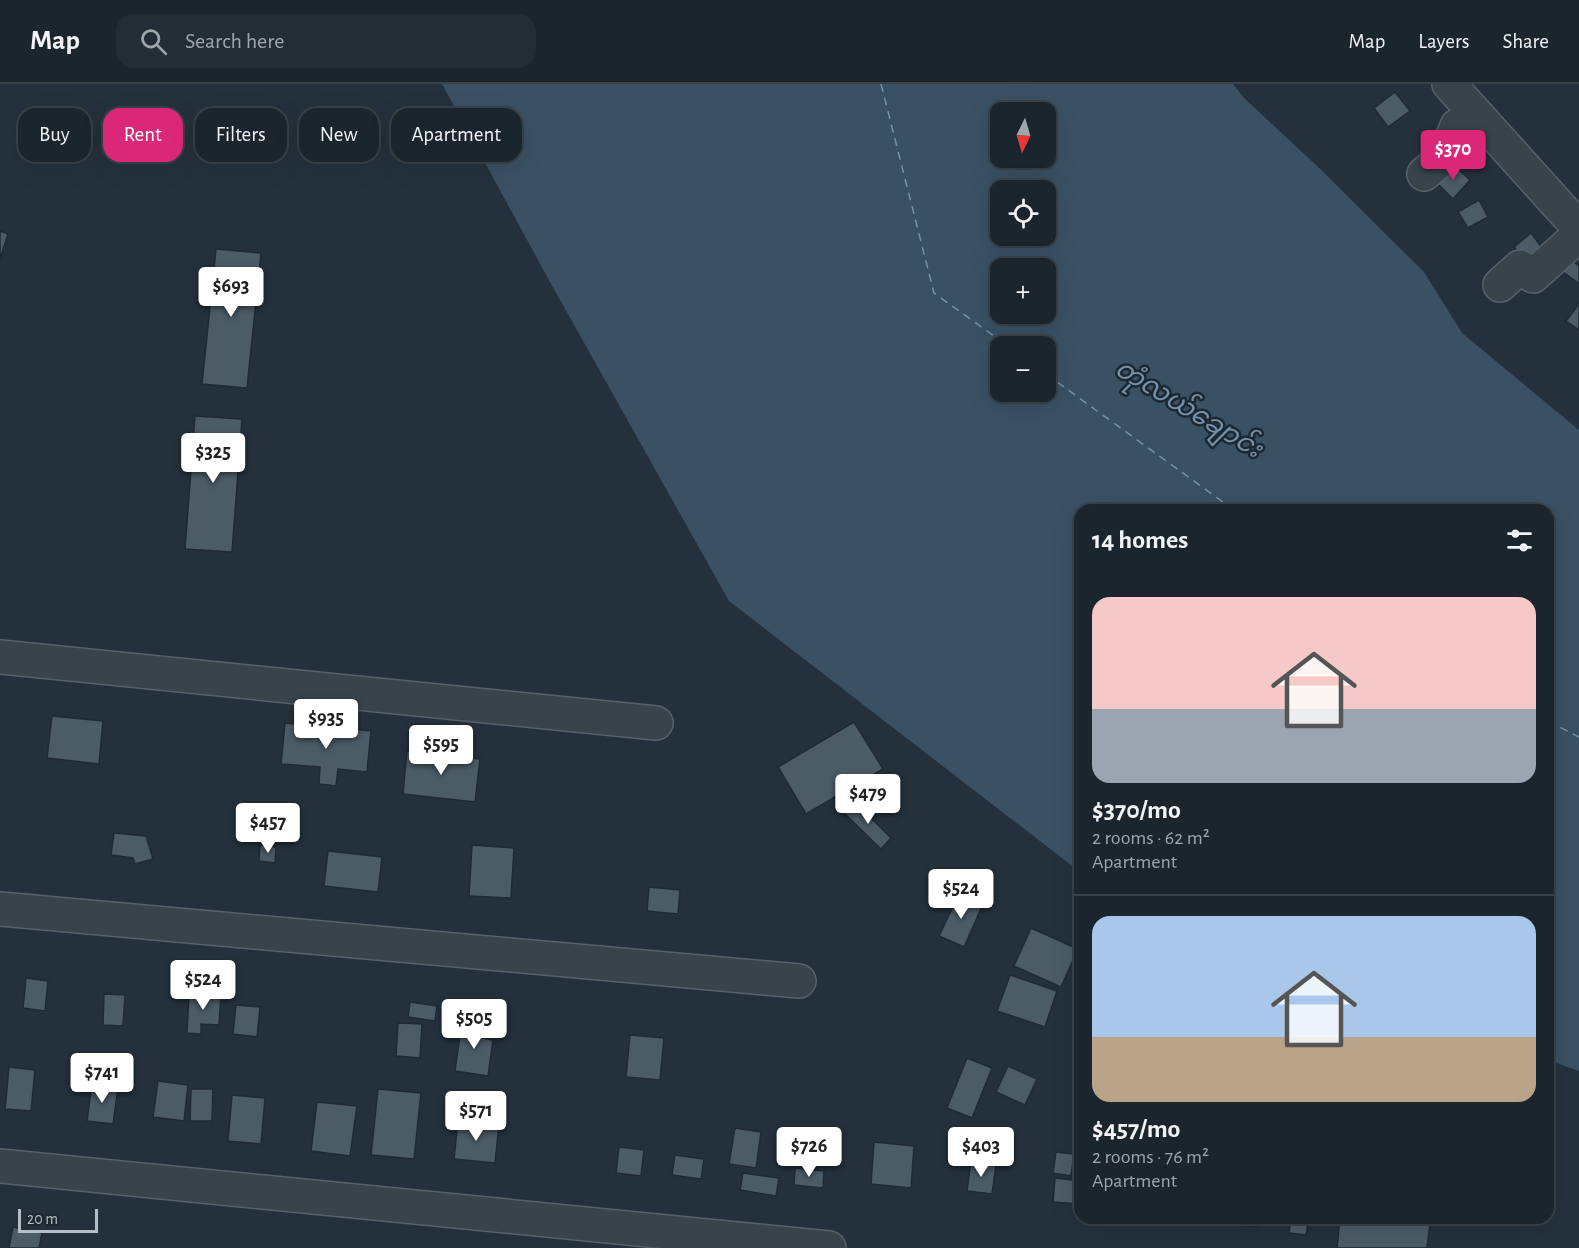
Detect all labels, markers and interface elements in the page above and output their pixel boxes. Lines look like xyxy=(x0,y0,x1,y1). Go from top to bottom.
search box xyxy=(116,14,536,68)
icon: search xyxy=(137,25,170,58)
text: Map xyxy=(30,27,80,55)
text: Search here xyxy=(185,30,284,52)
text: Map xyxy=(1349,31,1385,52)
text: Layers xyxy=(1418,31,1469,52)
text: Share xyxy=(1502,31,1549,52)
north arrow xyxy=(990,102,1056,168)
map controls xyxy=(990,102,1056,402)
chip: Buy xyxy=(18,108,91,162)
chip: Rent xyxy=(103,108,183,162)
chip: Filters xyxy=(195,108,287,162)
chip: New xyxy=(299,108,379,162)
chip: Apartment xyxy=(391,108,522,162)
pin: $370 xyxy=(1417,130,1489,181)
text: $370 xyxy=(1435,139,1471,159)
button: locate xyxy=(990,180,1056,246)
button: + xyxy=(990,258,1056,324)
pin: $693 xyxy=(195,267,267,318)
text: $693 xyxy=(213,276,249,296)
button: − xyxy=(990,336,1056,402)
water label: တုံလယ်ချောင်း xyxy=(1107,350,1271,471)
pin: $325 xyxy=(177,433,249,484)
text: $325 xyxy=(195,442,231,462)
icon: filters xyxy=(1503,524,1536,557)
text: 14 homes xyxy=(1092,527,1188,553)
icon: home xyxy=(1260,636,1368,744)
pin: $935 xyxy=(290,699,362,750)
text: $935 xyxy=(308,708,344,728)
pin: $595 xyxy=(405,725,477,776)
text: $595 xyxy=(423,734,459,754)
pin: $479 xyxy=(832,774,904,825)
text: $479 xyxy=(849,783,887,803)
text: $370/mo xyxy=(1092,797,1181,823)
pin: $457 xyxy=(232,803,304,854)
text: $457 xyxy=(250,812,286,832)
text: 2 rooms · 62 m² xyxy=(1092,828,1210,848)
text: Apartment xyxy=(1092,852,1177,872)
pin: $524 xyxy=(925,869,997,920)
text: $524 xyxy=(942,878,980,898)
icon: home xyxy=(1260,955,1368,1063)
pin: $524 xyxy=(167,960,239,1011)
text: $524 xyxy=(184,969,222,989)
pin: $505 xyxy=(438,999,510,1050)
text: $505 xyxy=(456,1008,492,1028)
pin: $741 xyxy=(66,1053,138,1104)
text: $741 xyxy=(85,1062,119,1082)
pin: $571 xyxy=(440,1091,512,1142)
text: $571 xyxy=(459,1100,493,1120)
text: $457/mo xyxy=(1092,1116,1180,1142)
pin: $726 xyxy=(773,1127,845,1178)
pin: $403 xyxy=(945,1127,1017,1178)
text: $726 xyxy=(791,1136,827,1156)
text: $403 xyxy=(962,1136,1000,1156)
text: 2 rooms · 76 m² xyxy=(1092,1147,1209,1167)
text: Apartment xyxy=(1092,1171,1177,1191)
scale bar xyxy=(18,1206,98,1234)
text: 20 m xyxy=(27,1211,58,1227)

